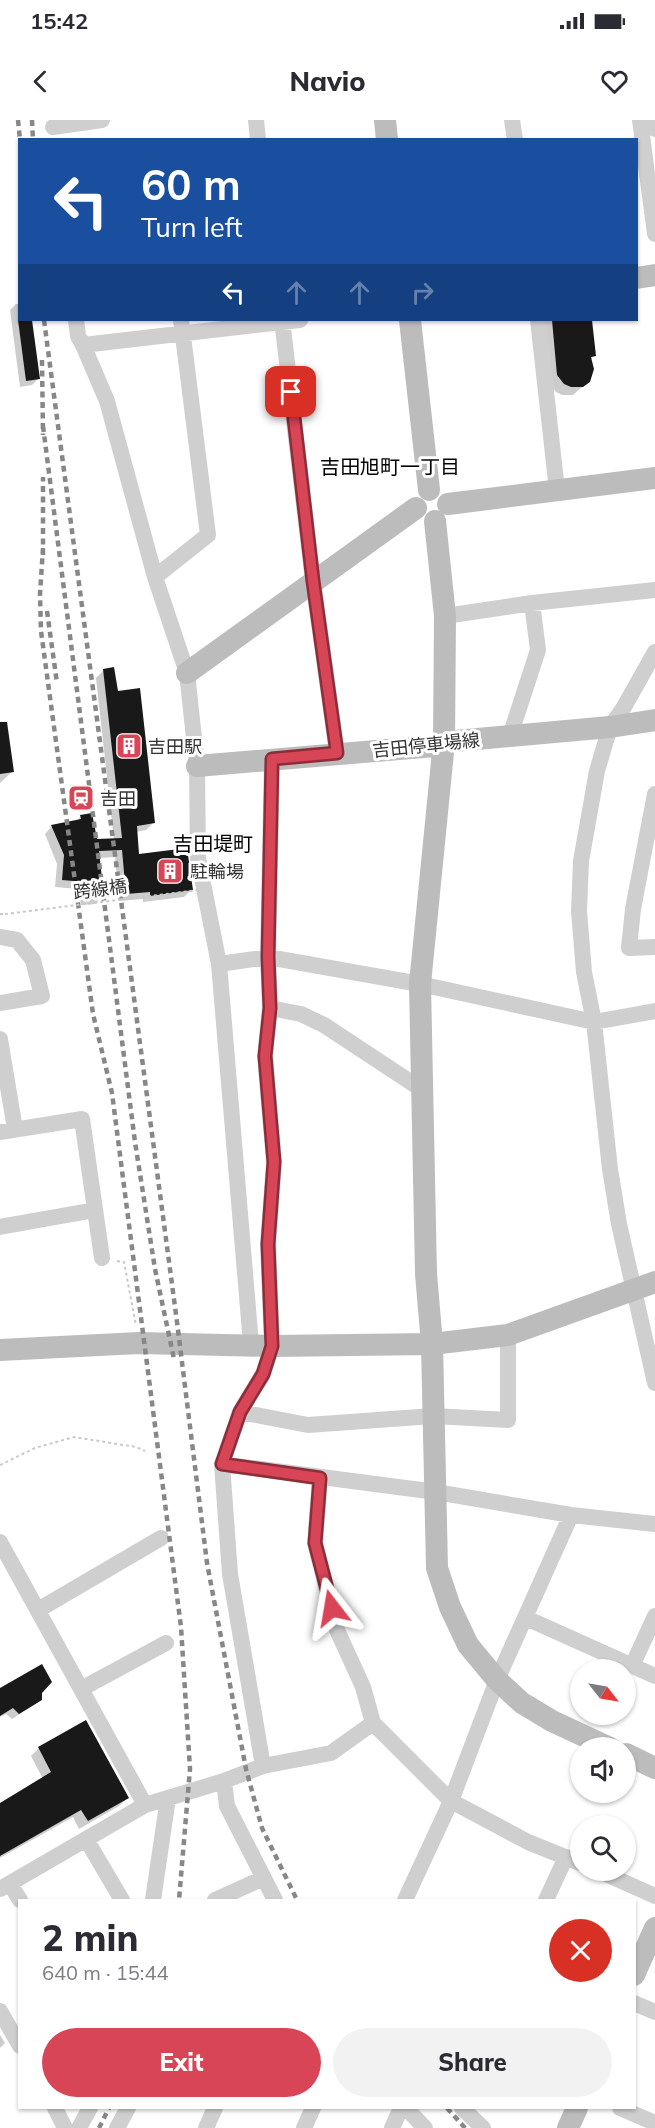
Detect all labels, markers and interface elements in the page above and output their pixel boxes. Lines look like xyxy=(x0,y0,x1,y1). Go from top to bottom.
text: 15:42 xyxy=(30,7,88,35)
text: Navio xyxy=(289,64,366,98)
icon: back xyxy=(24,65,57,98)
icon: heart xyxy=(598,65,631,98)
text: 60 m xyxy=(141,158,241,211)
icon: left xyxy=(42,162,120,240)
text: Turn left xyxy=(141,210,243,244)
icon: left xyxy=(217,276,250,309)
icon: ahead xyxy=(280,276,313,309)
icon: ahead xyxy=(343,276,376,309)
icon: right xyxy=(406,276,439,309)
pin xyxy=(265,366,316,417)
icon: arrive xyxy=(274,375,307,408)
district label: 吉田旭町一丁目 xyxy=(320,454,460,479)
street label: 吉田停車場線 xyxy=(371,728,481,762)
building icon: 吉田駅 xyxy=(114,731,144,761)
place label: 吉田駅 xyxy=(148,735,202,758)
station icon: 吉田 xyxy=(66,783,96,813)
place label: 吉田 xyxy=(100,787,136,810)
district label: 吉田堤町 xyxy=(173,831,253,856)
building icon: 駐輪場 xyxy=(155,856,185,886)
place label: 駐輪場 xyxy=(190,860,244,883)
street label: 跨線橋 xyxy=(72,874,128,904)
position arrow xyxy=(300,1576,364,1640)
north arrow xyxy=(570,1659,636,1725)
map controls xyxy=(570,1659,636,1881)
button: sound xyxy=(570,1737,636,1803)
button: search xyxy=(570,1815,636,1881)
text: 2 min xyxy=(42,1915,138,1960)
button: close xyxy=(549,1919,612,1982)
text: 640 m · 15:44 xyxy=(42,1960,168,1985)
button: Exit xyxy=(42,2028,321,2097)
button: Share xyxy=(333,2028,612,2097)

